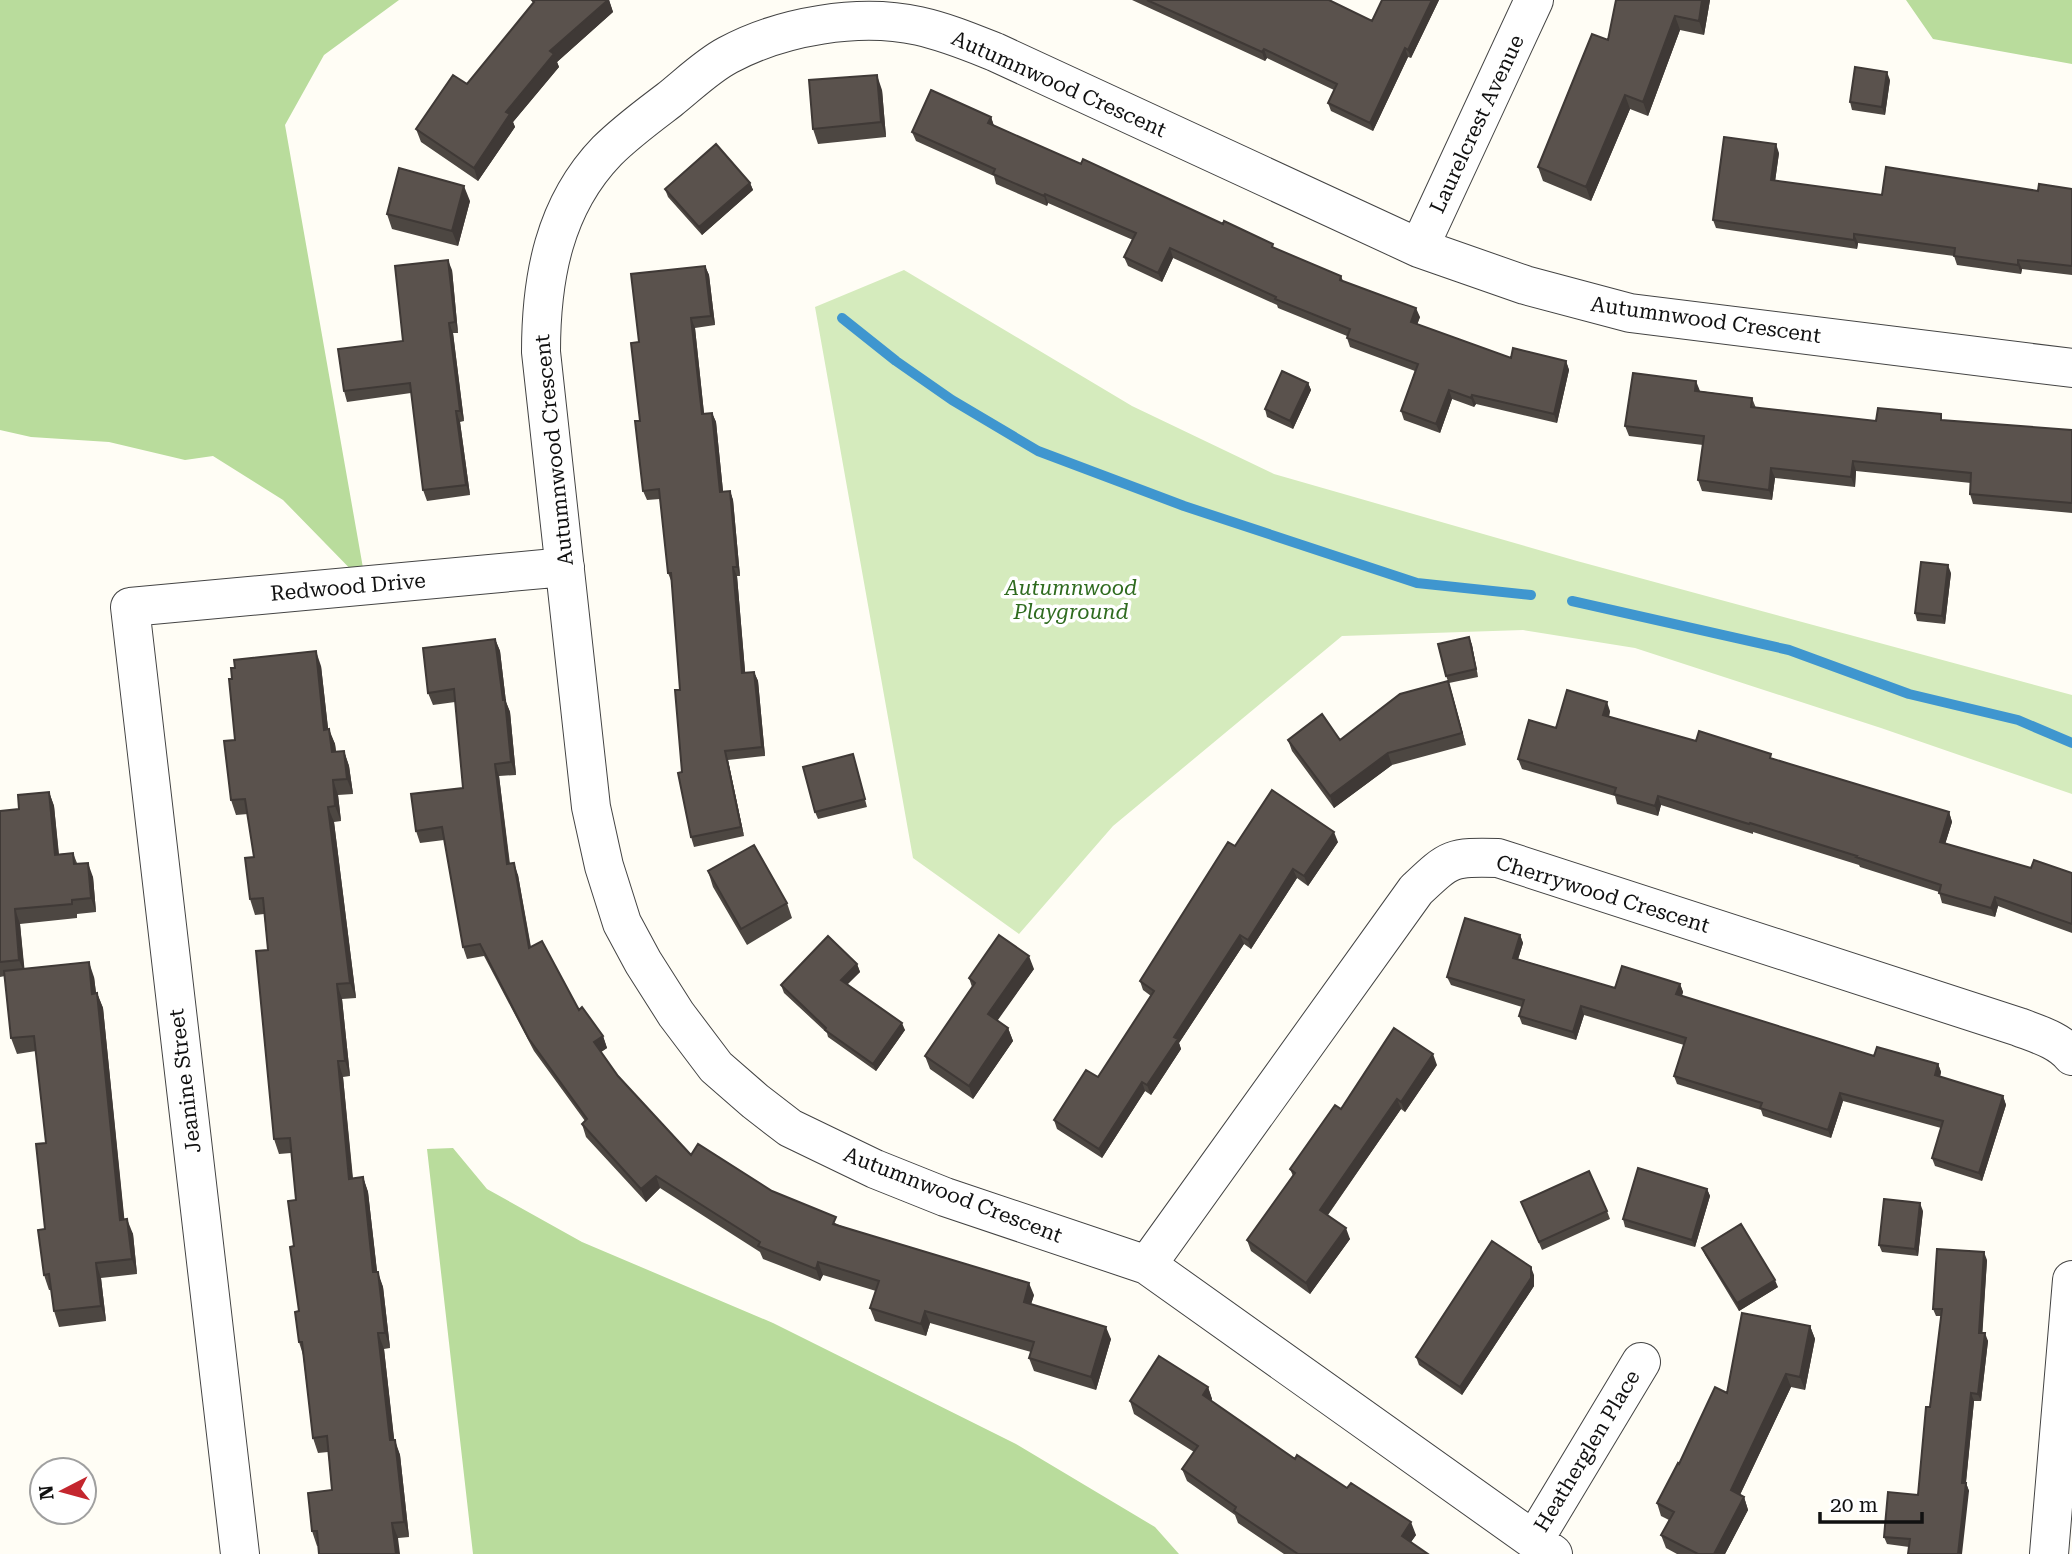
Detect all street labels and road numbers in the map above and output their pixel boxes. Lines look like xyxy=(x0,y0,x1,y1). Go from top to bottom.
street label: Autumnwood Crescent xyxy=(948,26,1170,142)
street label: Laurelcrest Avenue xyxy=(1425,31,1529,217)
street label: Autumnwood Crescent xyxy=(1589,292,1823,348)
street label: Autumnwood Crescent xyxy=(530,333,578,567)
street label: Redwood Drive xyxy=(269,568,427,606)
street label: Cherrywood Crescent xyxy=(1493,850,1713,938)
street label: Jeanine Street xyxy=(164,1007,206,1155)
street label: Autumnwood Crescent xyxy=(840,1142,1066,1248)
street label: Heatherglen Place xyxy=(1529,1366,1645,1536)

